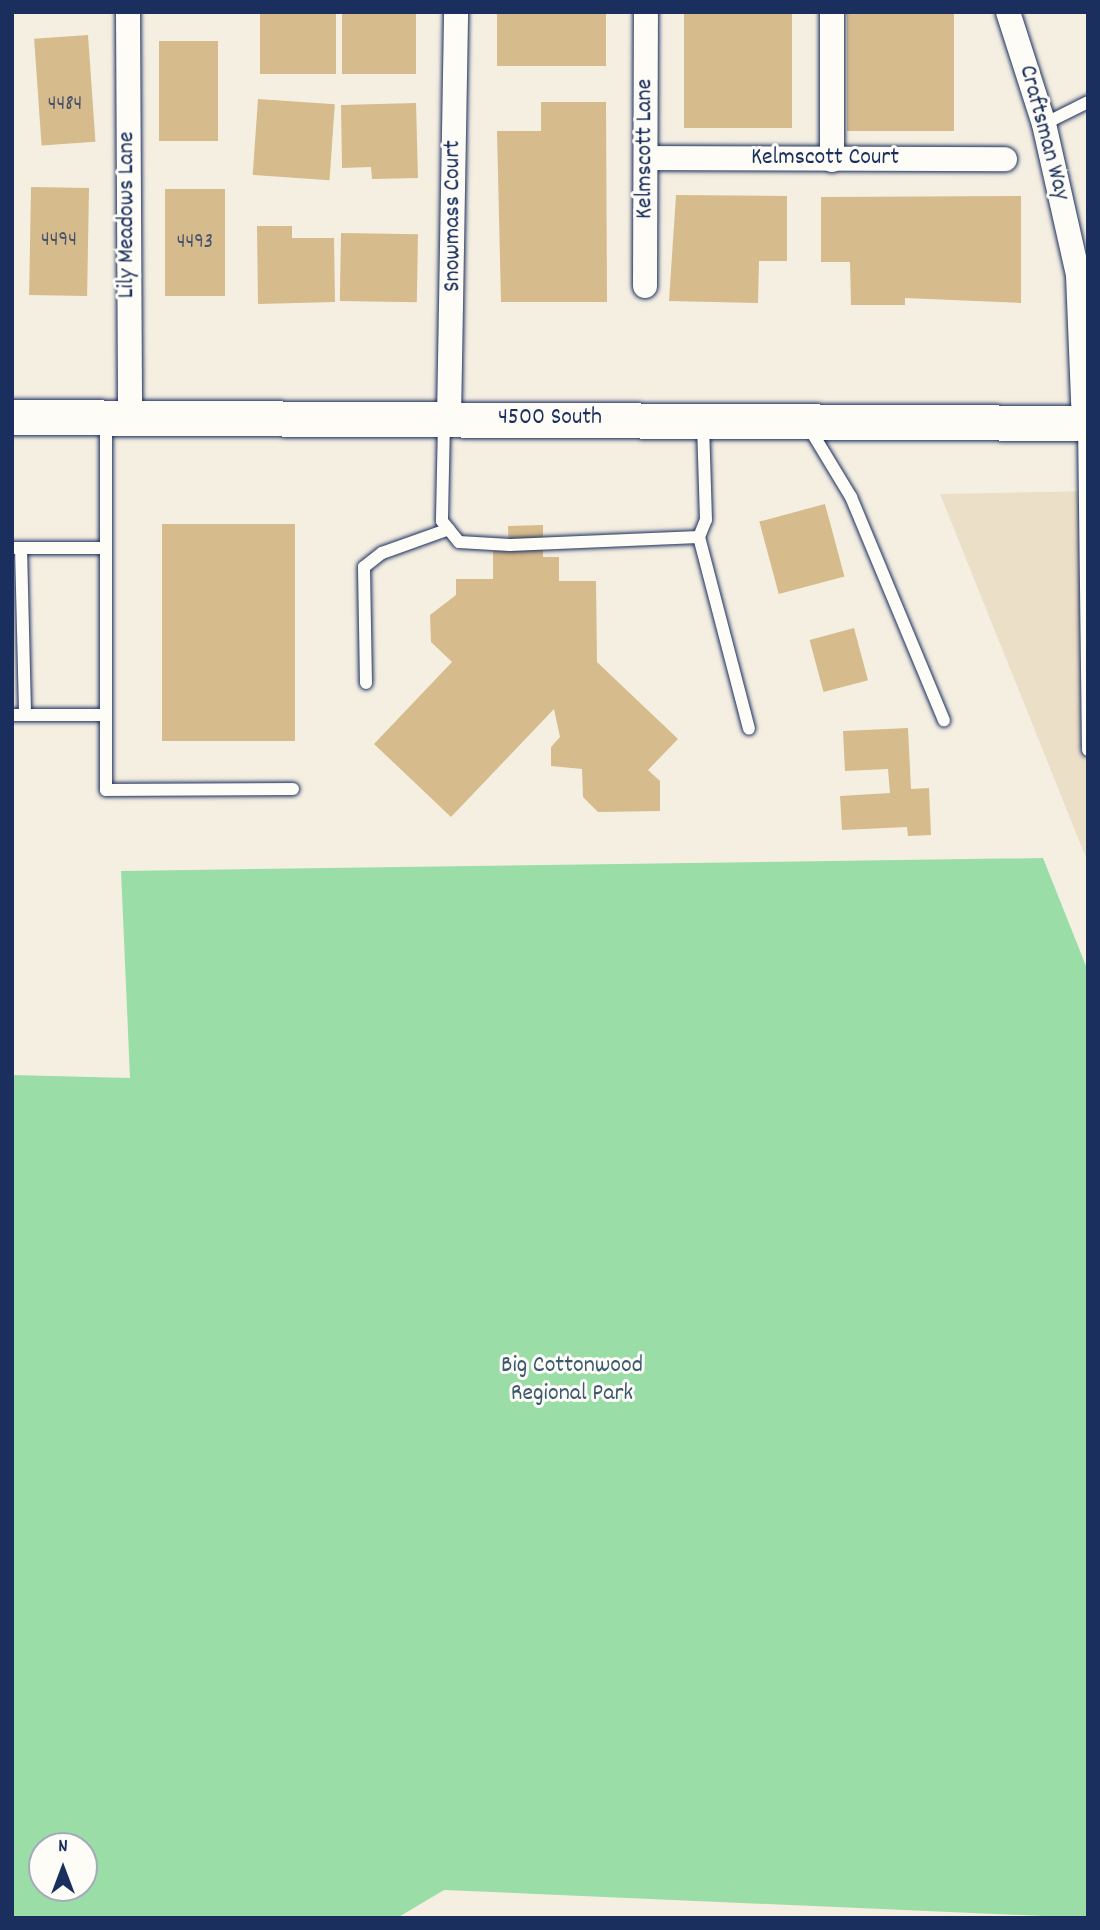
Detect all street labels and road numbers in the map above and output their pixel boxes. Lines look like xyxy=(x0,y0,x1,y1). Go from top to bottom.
street label: Craftsman Way xyxy=(1011,62,1075,204)
street label: Kelmscott Lane xyxy=(632,79,660,219)
street label: Lily Meadows Lane xyxy=(114,132,142,298)
street label: Snowmass Court xyxy=(440,140,468,292)
street label: Kelmscott Court xyxy=(751,145,899,173)
street label: 4500 South xyxy=(498,405,602,433)

